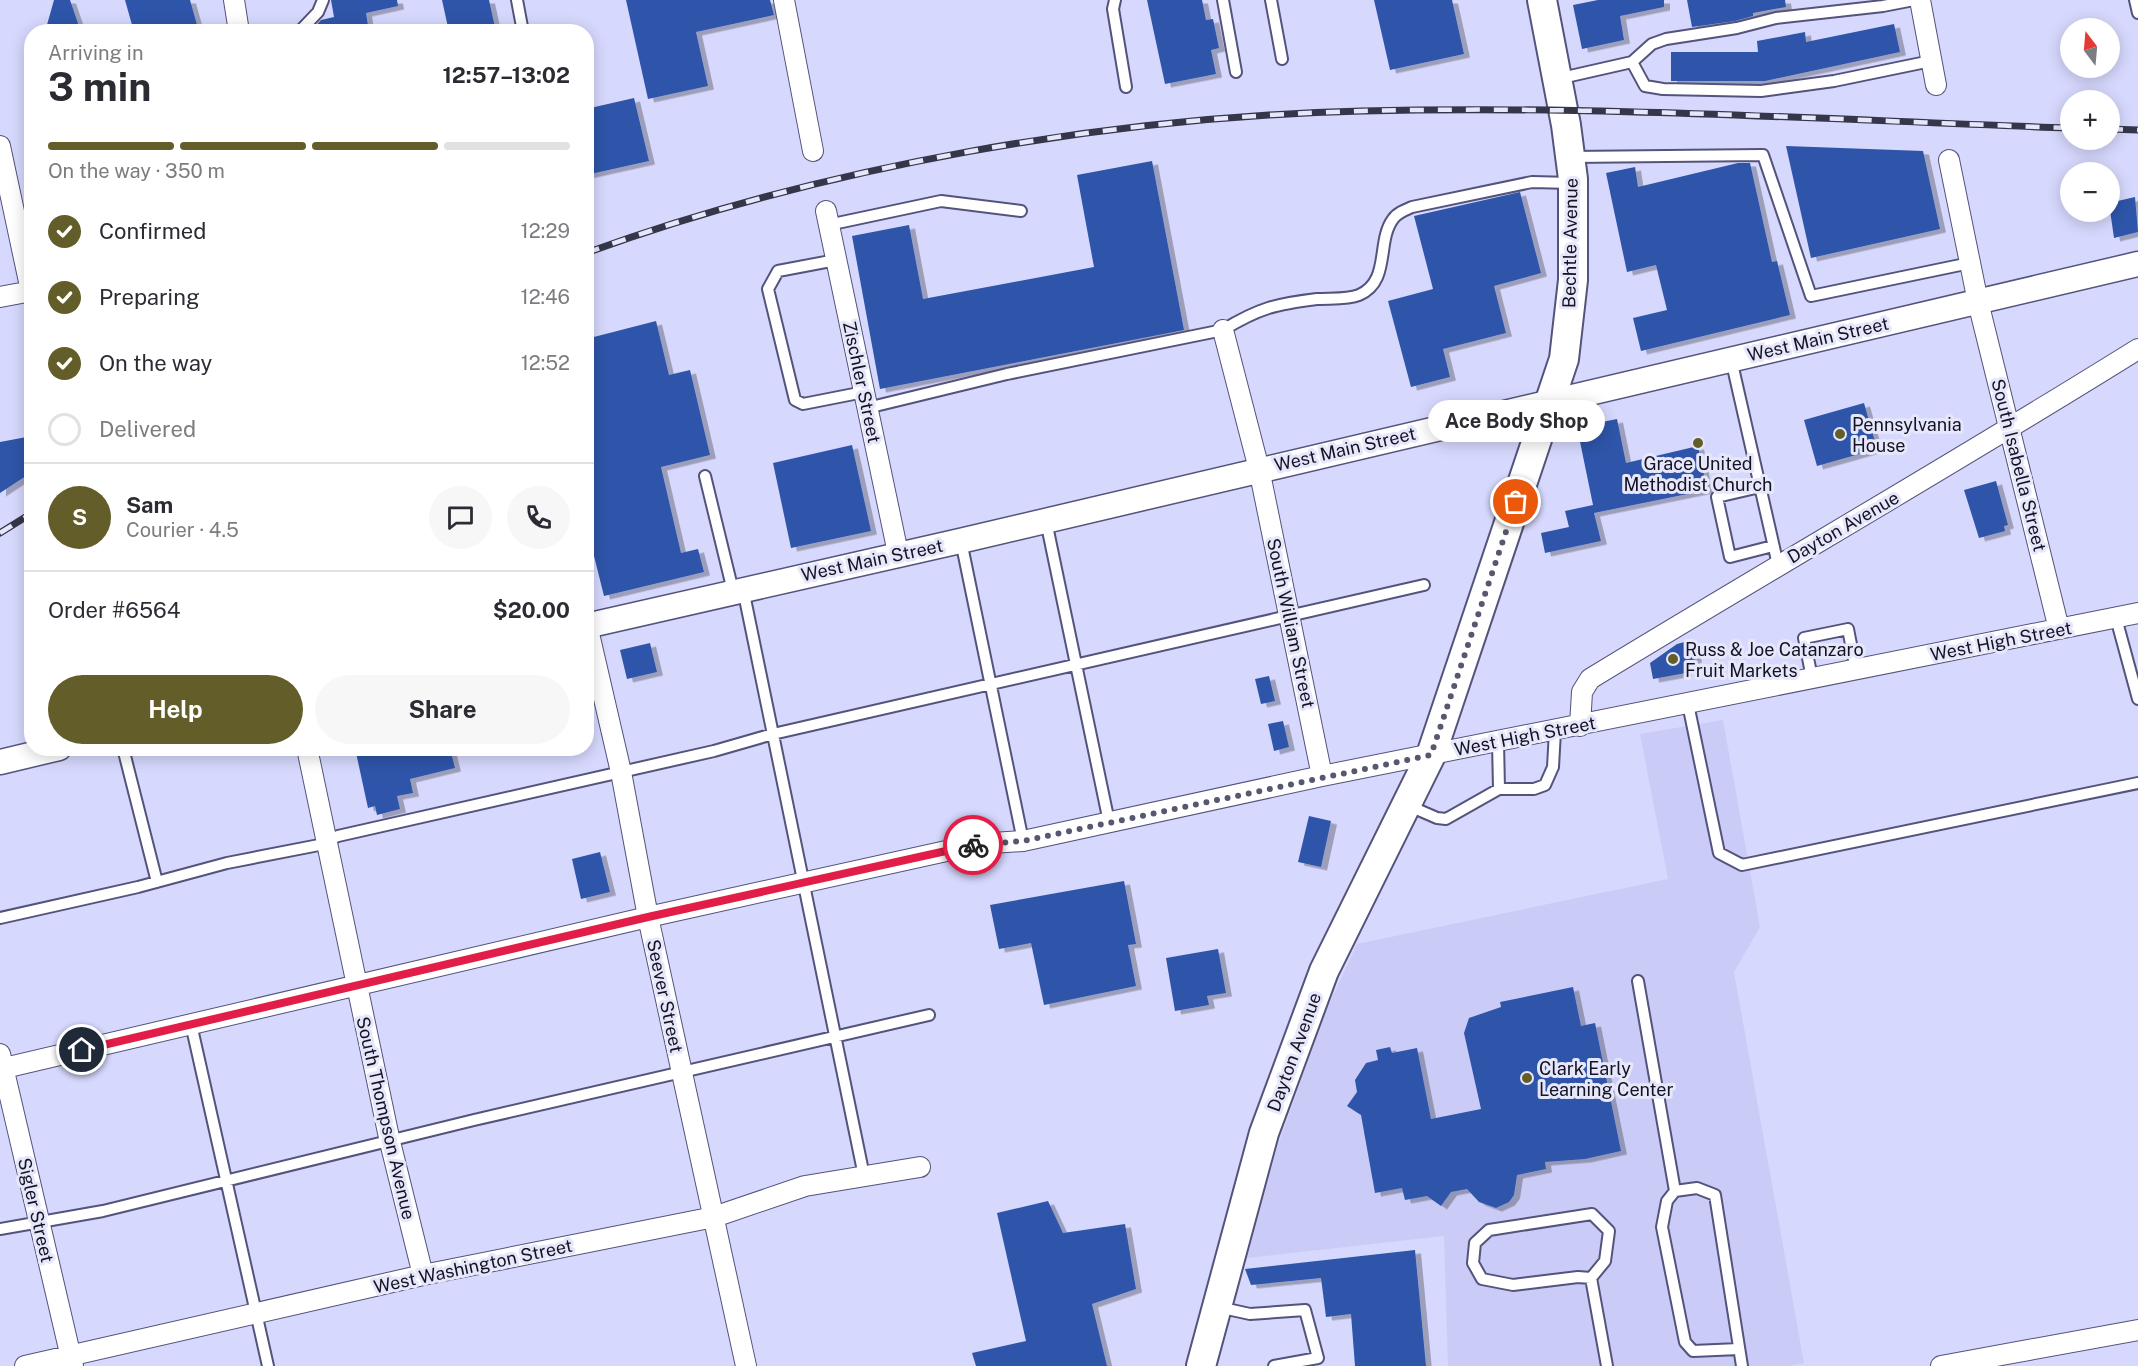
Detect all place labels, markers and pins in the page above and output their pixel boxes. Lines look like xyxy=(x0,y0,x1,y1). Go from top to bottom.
callout: Ace Body Shop xyxy=(1428,400,1604,442)
place label: Pennsylvania House xyxy=(1852,414,1962,456)
marker: Pennsylvania House xyxy=(1833,427,1847,441)
marker: Grace United Methodist Church xyxy=(1691,436,1705,450)
place label: Grace United Methodist Church xyxy=(1623,453,1773,495)
pin xyxy=(1490,476,1541,527)
place label: Russ & Joe Catanzaro Fruit Markets xyxy=(1685,639,1864,681)
marker: Russ & Joe Catanzaro Fruit Markets xyxy=(1666,652,1680,666)
pin xyxy=(56,1024,107,1075)
place label: Clark Early Learning Center xyxy=(1539,1058,1674,1100)
marker: Clark Early Learning Center xyxy=(1520,1071,1534,1085)

